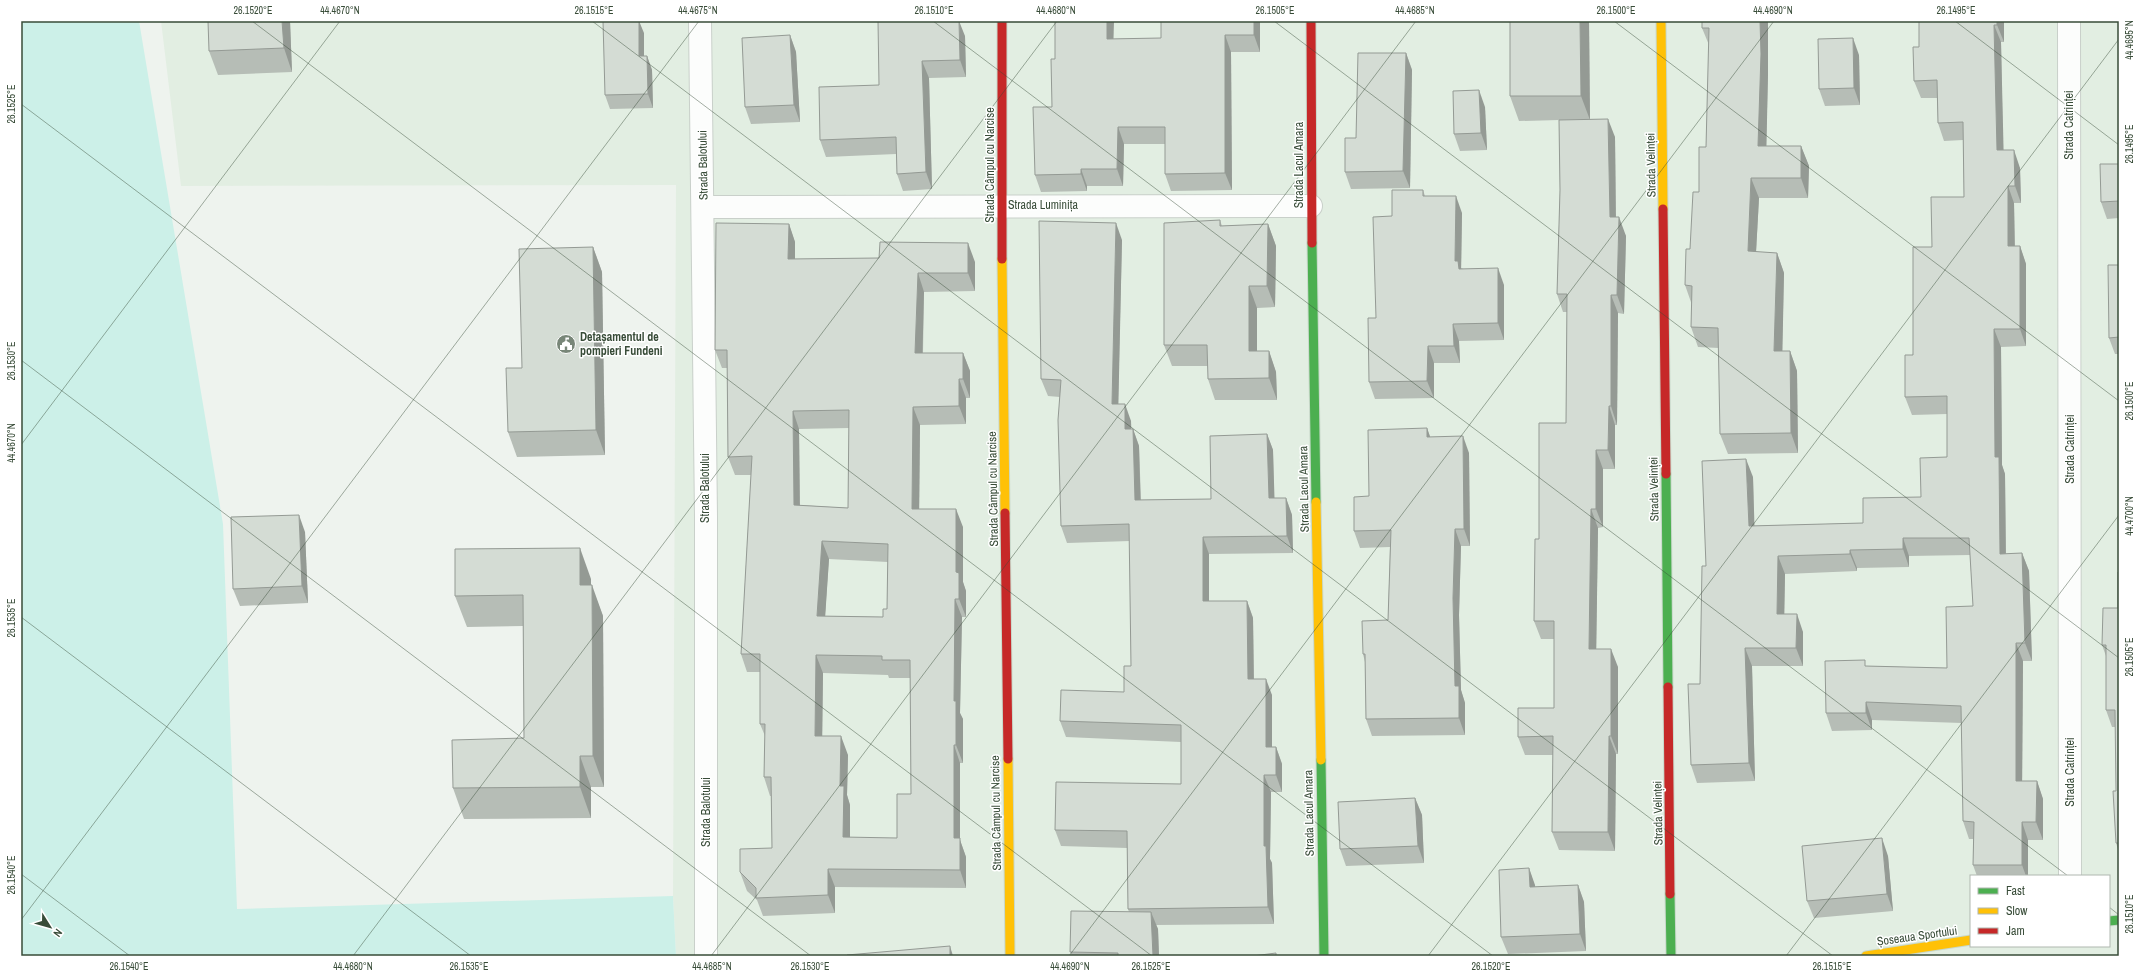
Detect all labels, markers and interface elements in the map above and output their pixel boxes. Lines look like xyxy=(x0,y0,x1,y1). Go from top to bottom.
text: 26.1520°E xyxy=(233,4,273,17)
text: 44.4670°N xyxy=(320,4,360,17)
text: 26.1515°E xyxy=(574,4,614,17)
text: 44.4675°N xyxy=(678,4,718,17)
text: 26.1510°E xyxy=(914,4,954,17)
text: 44.4680°N xyxy=(1036,4,1076,17)
text: 26.1505°E xyxy=(1255,4,1295,17)
text: 44.4685°N xyxy=(1395,4,1435,17)
text: 26.1500°E xyxy=(1596,4,1636,17)
text: 44.4690°N xyxy=(1753,4,1793,17)
text: 26.1495°E xyxy=(1936,4,1976,17)
text: 44.4695°N xyxy=(2123,20,2136,60)
text: 26.1525°E xyxy=(5,84,18,124)
street label: Strada Catrinței xyxy=(2061,90,2077,160)
street label: Strada Câmpul cu Narcise xyxy=(982,107,998,223)
street label: Strada Lacul Amara xyxy=(1291,121,1307,208)
text: 26.1495°E xyxy=(2123,124,2136,164)
street label: Strada Balotului xyxy=(694,130,712,200)
street label: Strada Velinței xyxy=(1642,133,1660,197)
street label: Strada Luminița xyxy=(1008,197,1079,213)
place label: Detașamentul de pompieri Fundeni xyxy=(580,329,663,359)
public building icon: Detașamentul de pompieri Fundeni xyxy=(555,333,577,355)
text: 26.1530°E xyxy=(5,341,18,381)
text: 26.1500°E xyxy=(2123,381,2136,421)
street label: Strada Catrinței xyxy=(2062,414,2078,484)
text: 44.4670°N xyxy=(5,423,18,463)
street label: Strada Câmpul cu Narcise xyxy=(984,431,1002,547)
street label: Strada Lacul Amara xyxy=(1295,445,1313,532)
street label: Strada Balotului xyxy=(697,453,713,523)
street label: Strada Velinței xyxy=(1645,457,1663,521)
text: 44.4700°N xyxy=(2123,496,2136,536)
text: 26.1535°E xyxy=(5,598,18,638)
text: 26.1505°E xyxy=(2123,637,2136,677)
street label: Strada Catrinței xyxy=(2062,737,2078,807)
street label: Strada Câmpul cu Narcise xyxy=(987,755,1005,871)
street label: Strada Lacul Amara xyxy=(1300,769,1318,856)
street label: Strada Balotului xyxy=(698,777,714,847)
street label: Strada Velinței xyxy=(1649,781,1667,845)
text: 26.1540°E xyxy=(5,855,18,895)
legend xyxy=(1970,875,2110,947)
text: Fast xyxy=(2006,883,2025,899)
text: 26.1510°E xyxy=(2123,894,2136,934)
text: Slow xyxy=(2006,903,2028,919)
north arrow xyxy=(30,907,70,947)
street label: Șoseaua Sportului xyxy=(1876,922,1958,950)
text: Jam xyxy=(2006,923,2025,939)
text: N xyxy=(50,926,66,940)
text: 26.1540°E xyxy=(109,960,149,973)
text: 44.4680°N xyxy=(333,960,373,973)
text: 26.1535°E xyxy=(449,960,489,973)
text: 44.4685°N xyxy=(692,960,732,973)
text: 26.1530°E xyxy=(790,960,830,973)
text: 44.4690°N xyxy=(1050,960,1090,973)
text: 26.1525°E xyxy=(1131,960,1171,973)
text: 26.1520°E xyxy=(1471,960,1511,973)
text: 26.1515°E xyxy=(1812,960,1852,973)

